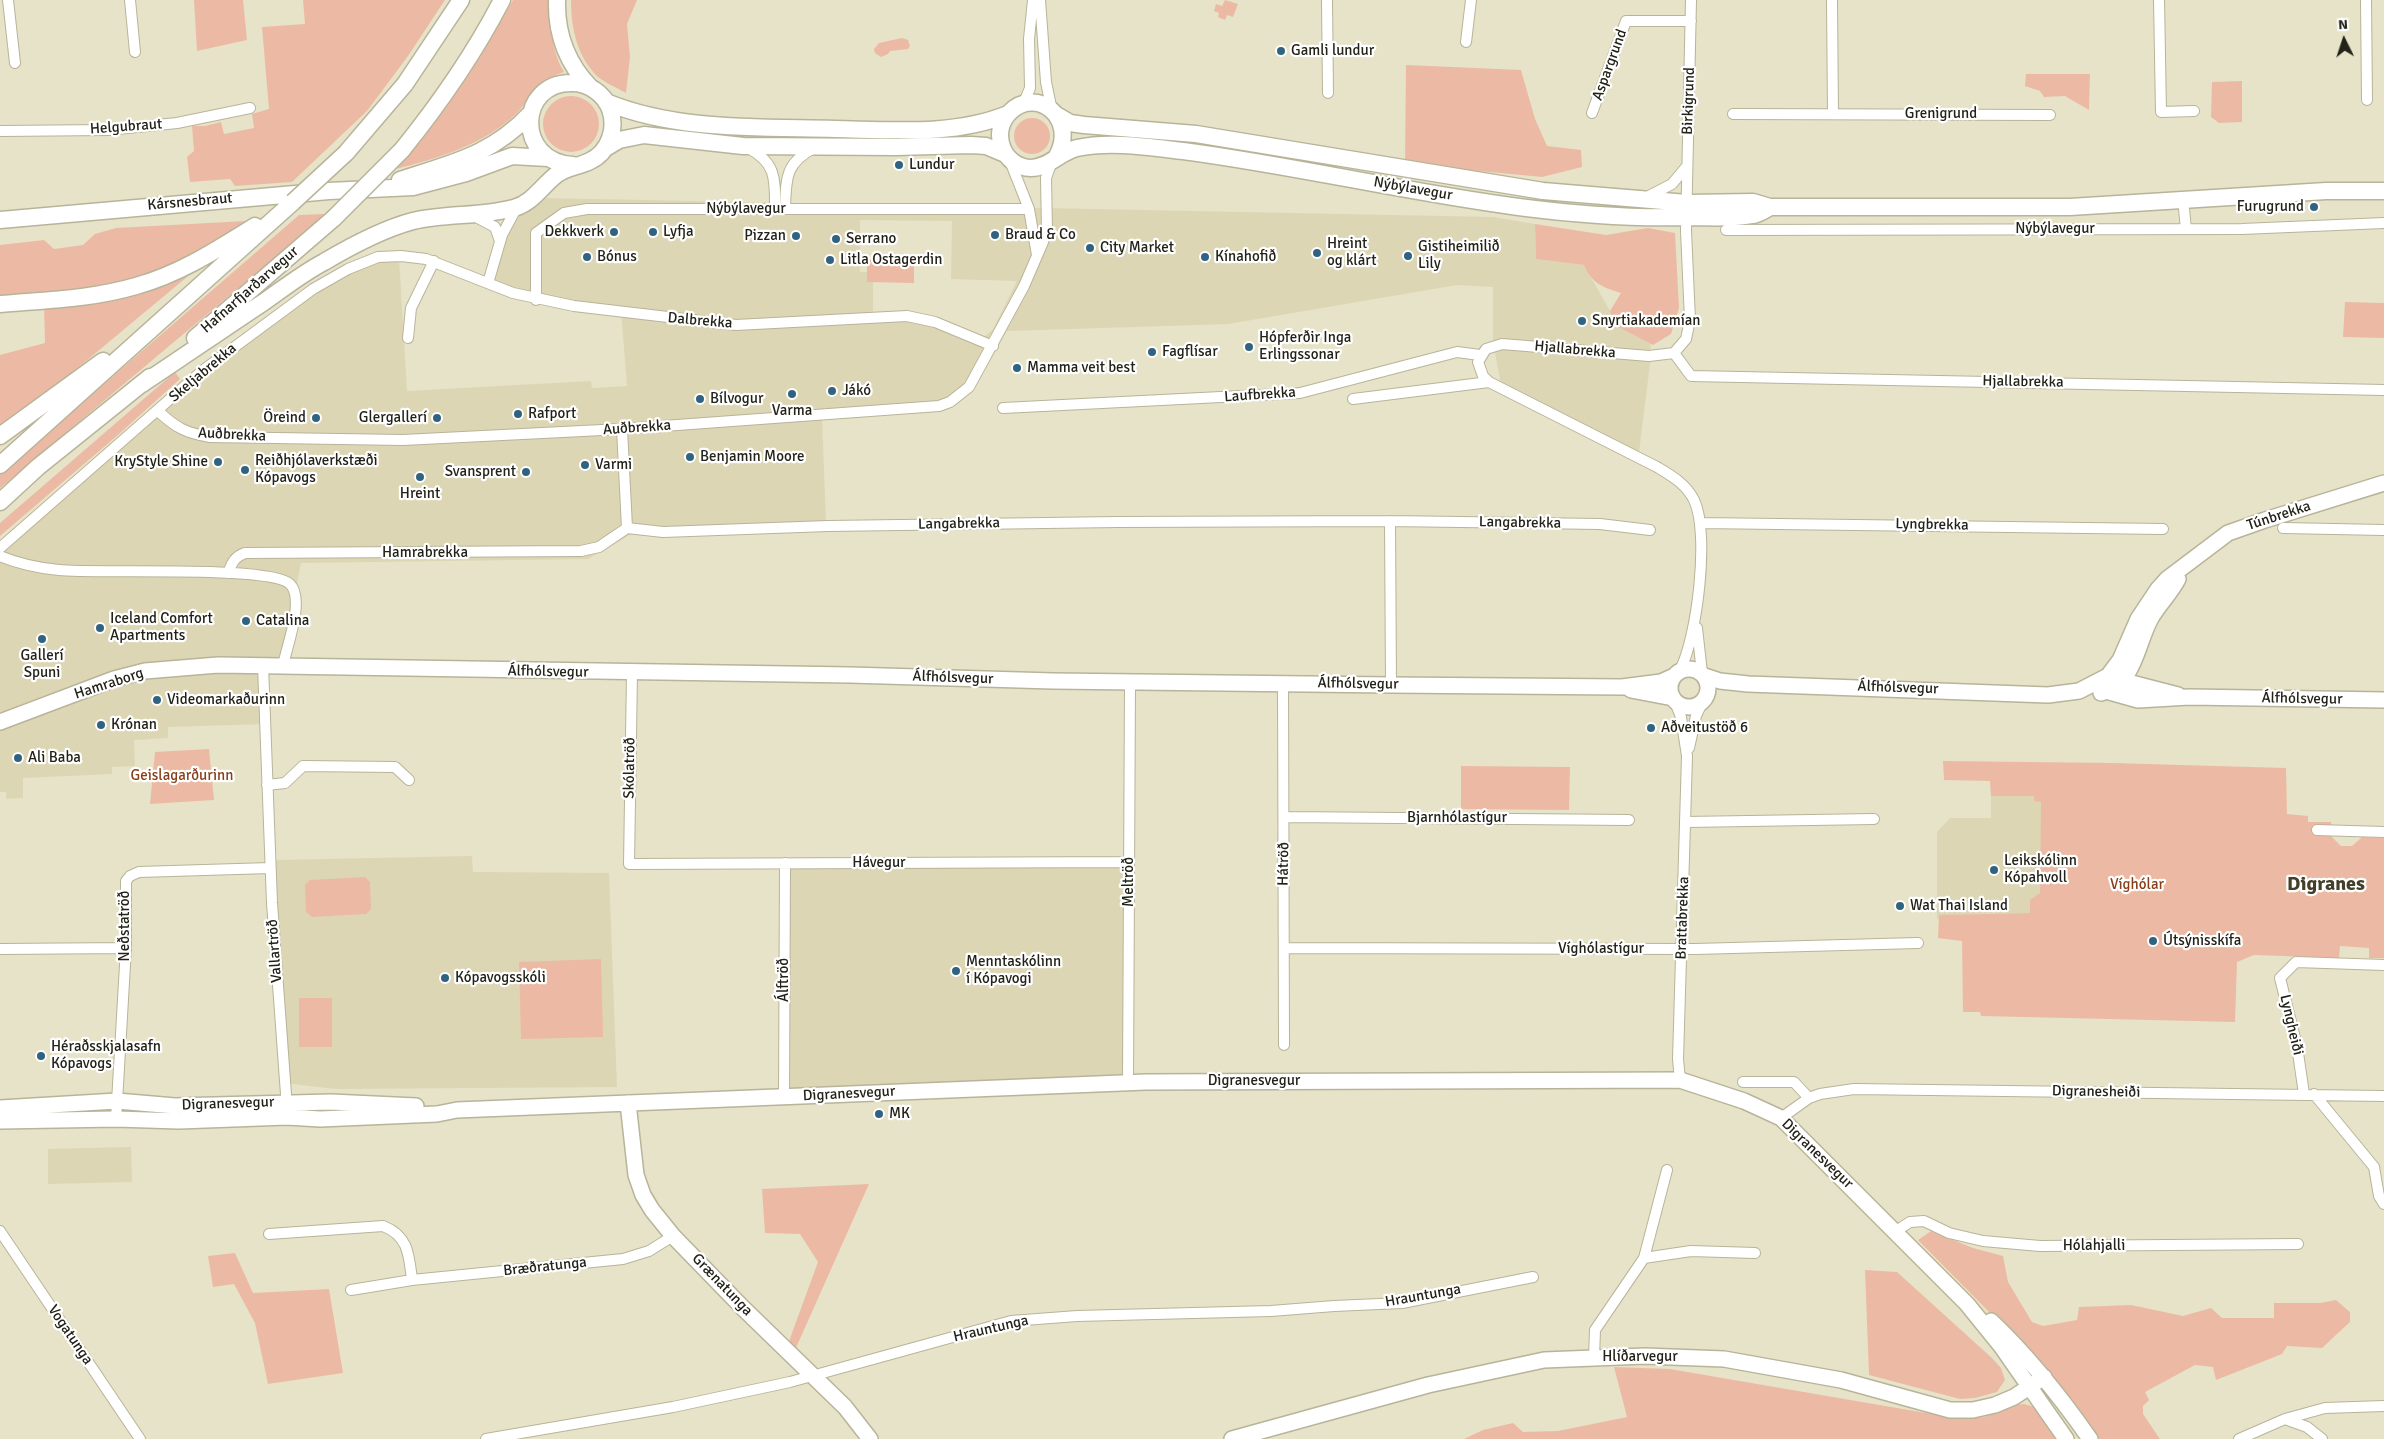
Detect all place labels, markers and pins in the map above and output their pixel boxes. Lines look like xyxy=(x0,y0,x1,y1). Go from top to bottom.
place label: Gamli lundur xyxy=(1291,42,1374,60)
marker: Gamli lundur xyxy=(1275,45,1287,57)
place label: Lundur xyxy=(909,156,955,174)
marker: Lundur xyxy=(893,159,905,171)
place label: Furugrund xyxy=(2237,198,2304,216)
marker: Furugrund xyxy=(2308,201,2320,213)
place label: Dekkverk xyxy=(545,223,604,241)
place label: Lyfja xyxy=(663,223,694,241)
marker: Dekkverk xyxy=(608,226,620,238)
marker: Lyfja xyxy=(647,226,659,238)
place label: Braud & Co xyxy=(1005,226,1076,244)
place label: Pizzan xyxy=(744,227,786,245)
marker: Braud & Co xyxy=(989,229,1001,241)
marker: Pizzan xyxy=(790,230,802,242)
place label: Serrano xyxy=(846,230,896,248)
marker: Serrano xyxy=(830,233,842,245)
place label: Hreint og klárt xyxy=(1327,235,1376,270)
place label: Gistiheimilið Lily xyxy=(1418,238,1500,273)
place label: City Market xyxy=(1100,239,1174,257)
marker: City Market xyxy=(1084,242,1096,254)
marker: Hreint og klárt xyxy=(1311,247,1323,259)
place label: Bónus xyxy=(597,248,637,266)
place label: Kínahofið xyxy=(1215,248,1276,266)
marker: Gistiheimilið Lily xyxy=(1402,250,1414,262)
marker: Bónus xyxy=(581,251,593,263)
place label: Litla Ostagerdin xyxy=(840,251,942,269)
marker: Kínahofið xyxy=(1199,251,1211,263)
marker: Litla Ostagerdin xyxy=(824,254,836,266)
place label: Snyrtiakademían xyxy=(1592,312,1700,330)
marker: Snyrtiakademían xyxy=(1576,315,1588,327)
place label: Hópferðir Inga Erlingssonar xyxy=(1259,329,1351,364)
marker: Hópferðir Inga Erlingssonar xyxy=(1243,341,1255,353)
place label: Fagflísar xyxy=(1162,343,1218,361)
marker: Fagflísar xyxy=(1146,346,1158,358)
place label: Mamma veit best xyxy=(1027,359,1135,377)
marker: Mamma veit best xyxy=(1011,362,1023,374)
place label: Jákó xyxy=(842,382,871,400)
marker: Jákó xyxy=(826,385,838,397)
marker: Varma xyxy=(786,388,798,400)
place label: Bílvogur xyxy=(710,390,763,408)
marker: Bílvogur xyxy=(694,393,706,405)
place label: Varma xyxy=(772,402,812,420)
place label: Rafport xyxy=(528,405,576,423)
marker: Rafport xyxy=(512,408,524,420)
place label: Öreind xyxy=(263,409,306,427)
place label: Glergallerí xyxy=(359,409,427,427)
marker: Öreind xyxy=(310,412,322,424)
marker: Glergallerí xyxy=(431,412,443,424)
place label: Benjamin Moore xyxy=(700,448,804,466)
marker: Benjamin Moore xyxy=(684,451,696,463)
place label: Reiðhjólaverkstæði Kópavogs xyxy=(255,452,378,487)
place label: KryStyle Shine xyxy=(114,453,208,471)
marker: KryStyle Shine xyxy=(212,456,224,468)
place label: Varmi xyxy=(595,456,632,474)
marker: Varmi xyxy=(579,459,591,471)
place label: Svansprent xyxy=(445,463,516,481)
marker: Reiðhjólaverkstæði Kópavogs xyxy=(239,464,251,476)
marker: Svansprent xyxy=(520,466,532,478)
marker: Hreint xyxy=(414,471,426,483)
place label: Hreint xyxy=(400,485,440,503)
place label: Iceland Comfort Apartments xyxy=(110,610,213,645)
place label: Catalina xyxy=(256,612,309,630)
marker: Catalina xyxy=(240,615,252,627)
marker: Iceland Comfort Apartments xyxy=(94,622,106,634)
marker: Gallerí Spuni xyxy=(36,633,48,645)
place label: Gallerí Spuni xyxy=(20,647,64,682)
place label: Videomarkaðurinn xyxy=(167,691,285,709)
marker: Videomarkaðurinn xyxy=(151,694,163,706)
place label: Krónan xyxy=(111,716,157,734)
marker: Krónan xyxy=(95,719,107,731)
place label: Aðveitustöð 6 xyxy=(1661,719,1748,737)
marker: Aðveitustöð 6 xyxy=(1645,722,1657,734)
place label: Ali Baba xyxy=(28,749,81,767)
marker: Ali Baba xyxy=(12,752,24,764)
place label: Leikskólinn Kópahvoll xyxy=(2004,852,2077,887)
marker: Leikskólinn Kópahvoll xyxy=(1988,864,2000,876)
place label: Wat Thai Island xyxy=(1910,897,2008,915)
marker: Wat Thai Island xyxy=(1894,900,1906,912)
place label: Útsýnisskífa xyxy=(2163,932,2241,950)
marker: Útsýnisskífa xyxy=(2147,935,2159,947)
place label: Menntaskólinn í Kópavogi xyxy=(966,953,1061,988)
marker: Menntaskólinn í Kópavogi xyxy=(950,965,962,977)
place label: Kópavogsskóli xyxy=(455,969,546,987)
marker: Kópavogsskóli xyxy=(439,972,451,984)
place label: Héraðsskjalasafn Kópavogs xyxy=(51,1038,161,1073)
marker: Héraðsskjalasafn Kópavogs xyxy=(35,1050,47,1062)
place label: MK xyxy=(889,1105,910,1123)
marker: MK xyxy=(873,1108,885,1120)

